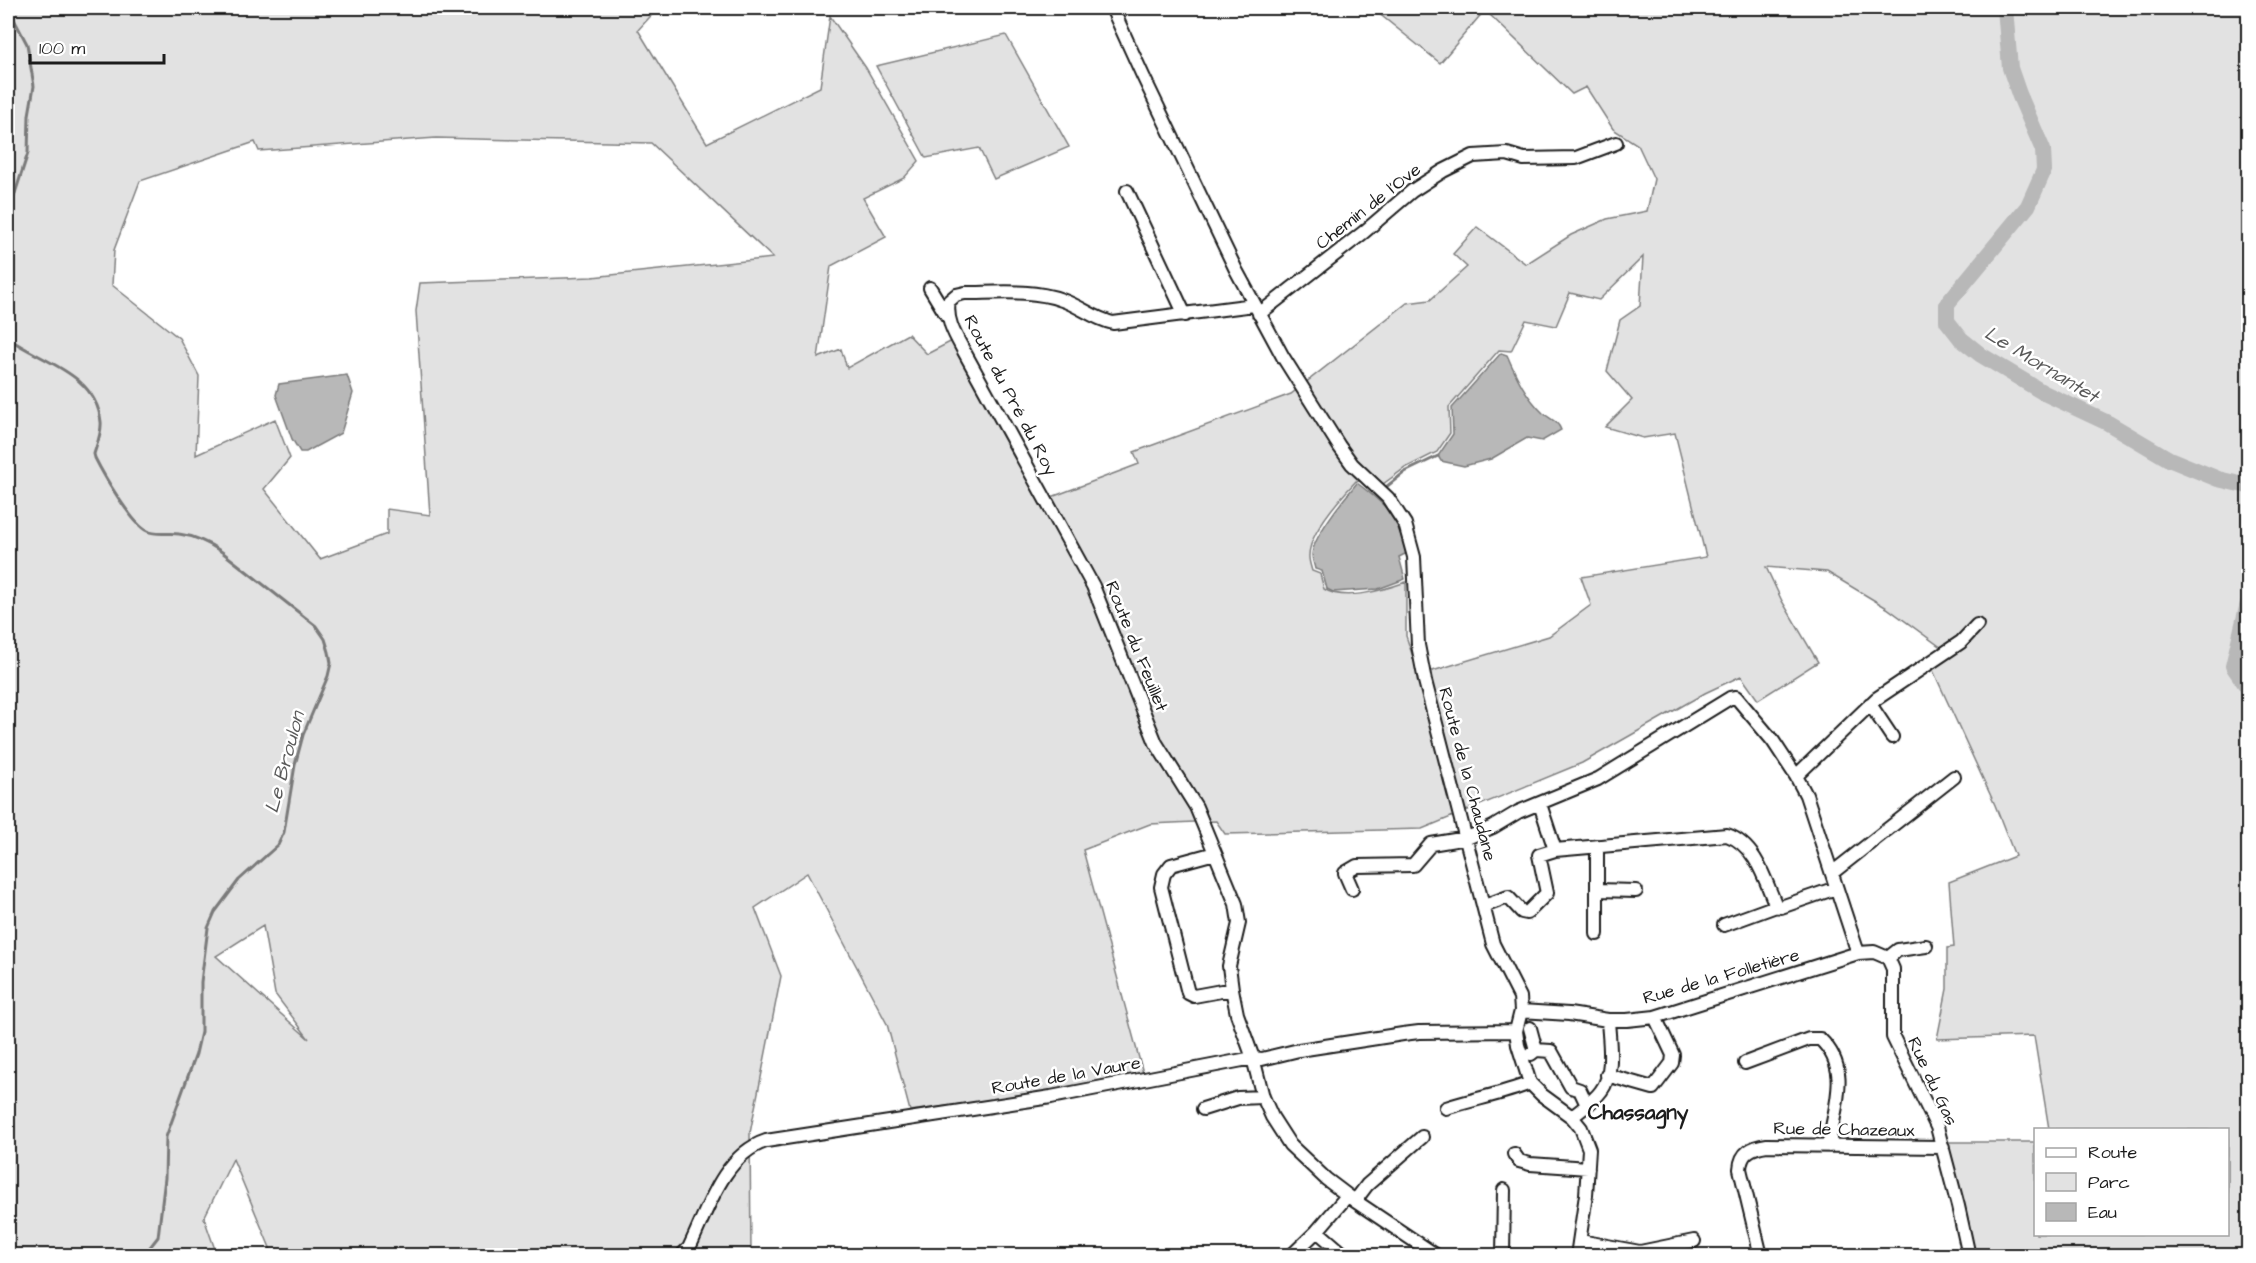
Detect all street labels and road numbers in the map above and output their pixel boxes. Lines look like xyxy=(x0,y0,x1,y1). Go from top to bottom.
street label: Chemin de l'Ove xyxy=(1310,157,1426,255)
street label: Route du Pré du Roy xyxy=(957,310,1064,481)
street label: Route du Feuillet xyxy=(1099,577,1174,716)
street label: Route de la Chaudane xyxy=(1432,685,1503,864)
street label: Rue de la Folletière xyxy=(1640,942,1803,1011)
street label: Rue du Gas xyxy=(1901,1033,1964,1130)
street label: Route de la Vaure xyxy=(990,1050,1143,1101)
street label: Rue de Chazeaux xyxy=(1773,1116,1915,1143)

